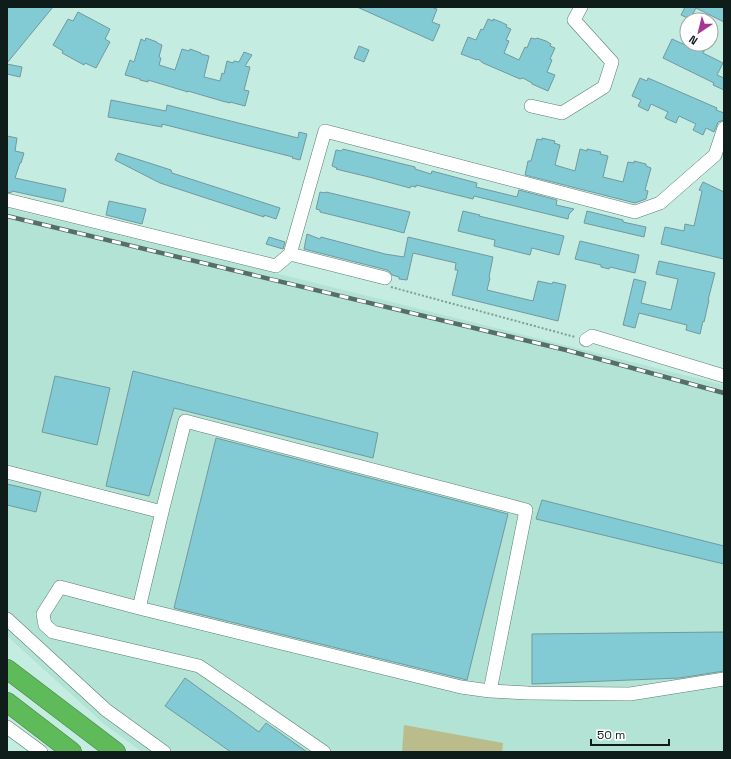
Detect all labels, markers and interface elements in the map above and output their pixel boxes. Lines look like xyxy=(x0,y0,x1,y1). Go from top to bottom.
north arrow xyxy=(679,12,719,52)
text: N xyxy=(686,32,700,48)
scale bar xyxy=(591,721,669,747)
text: 50 m xyxy=(597,727,625,743)

